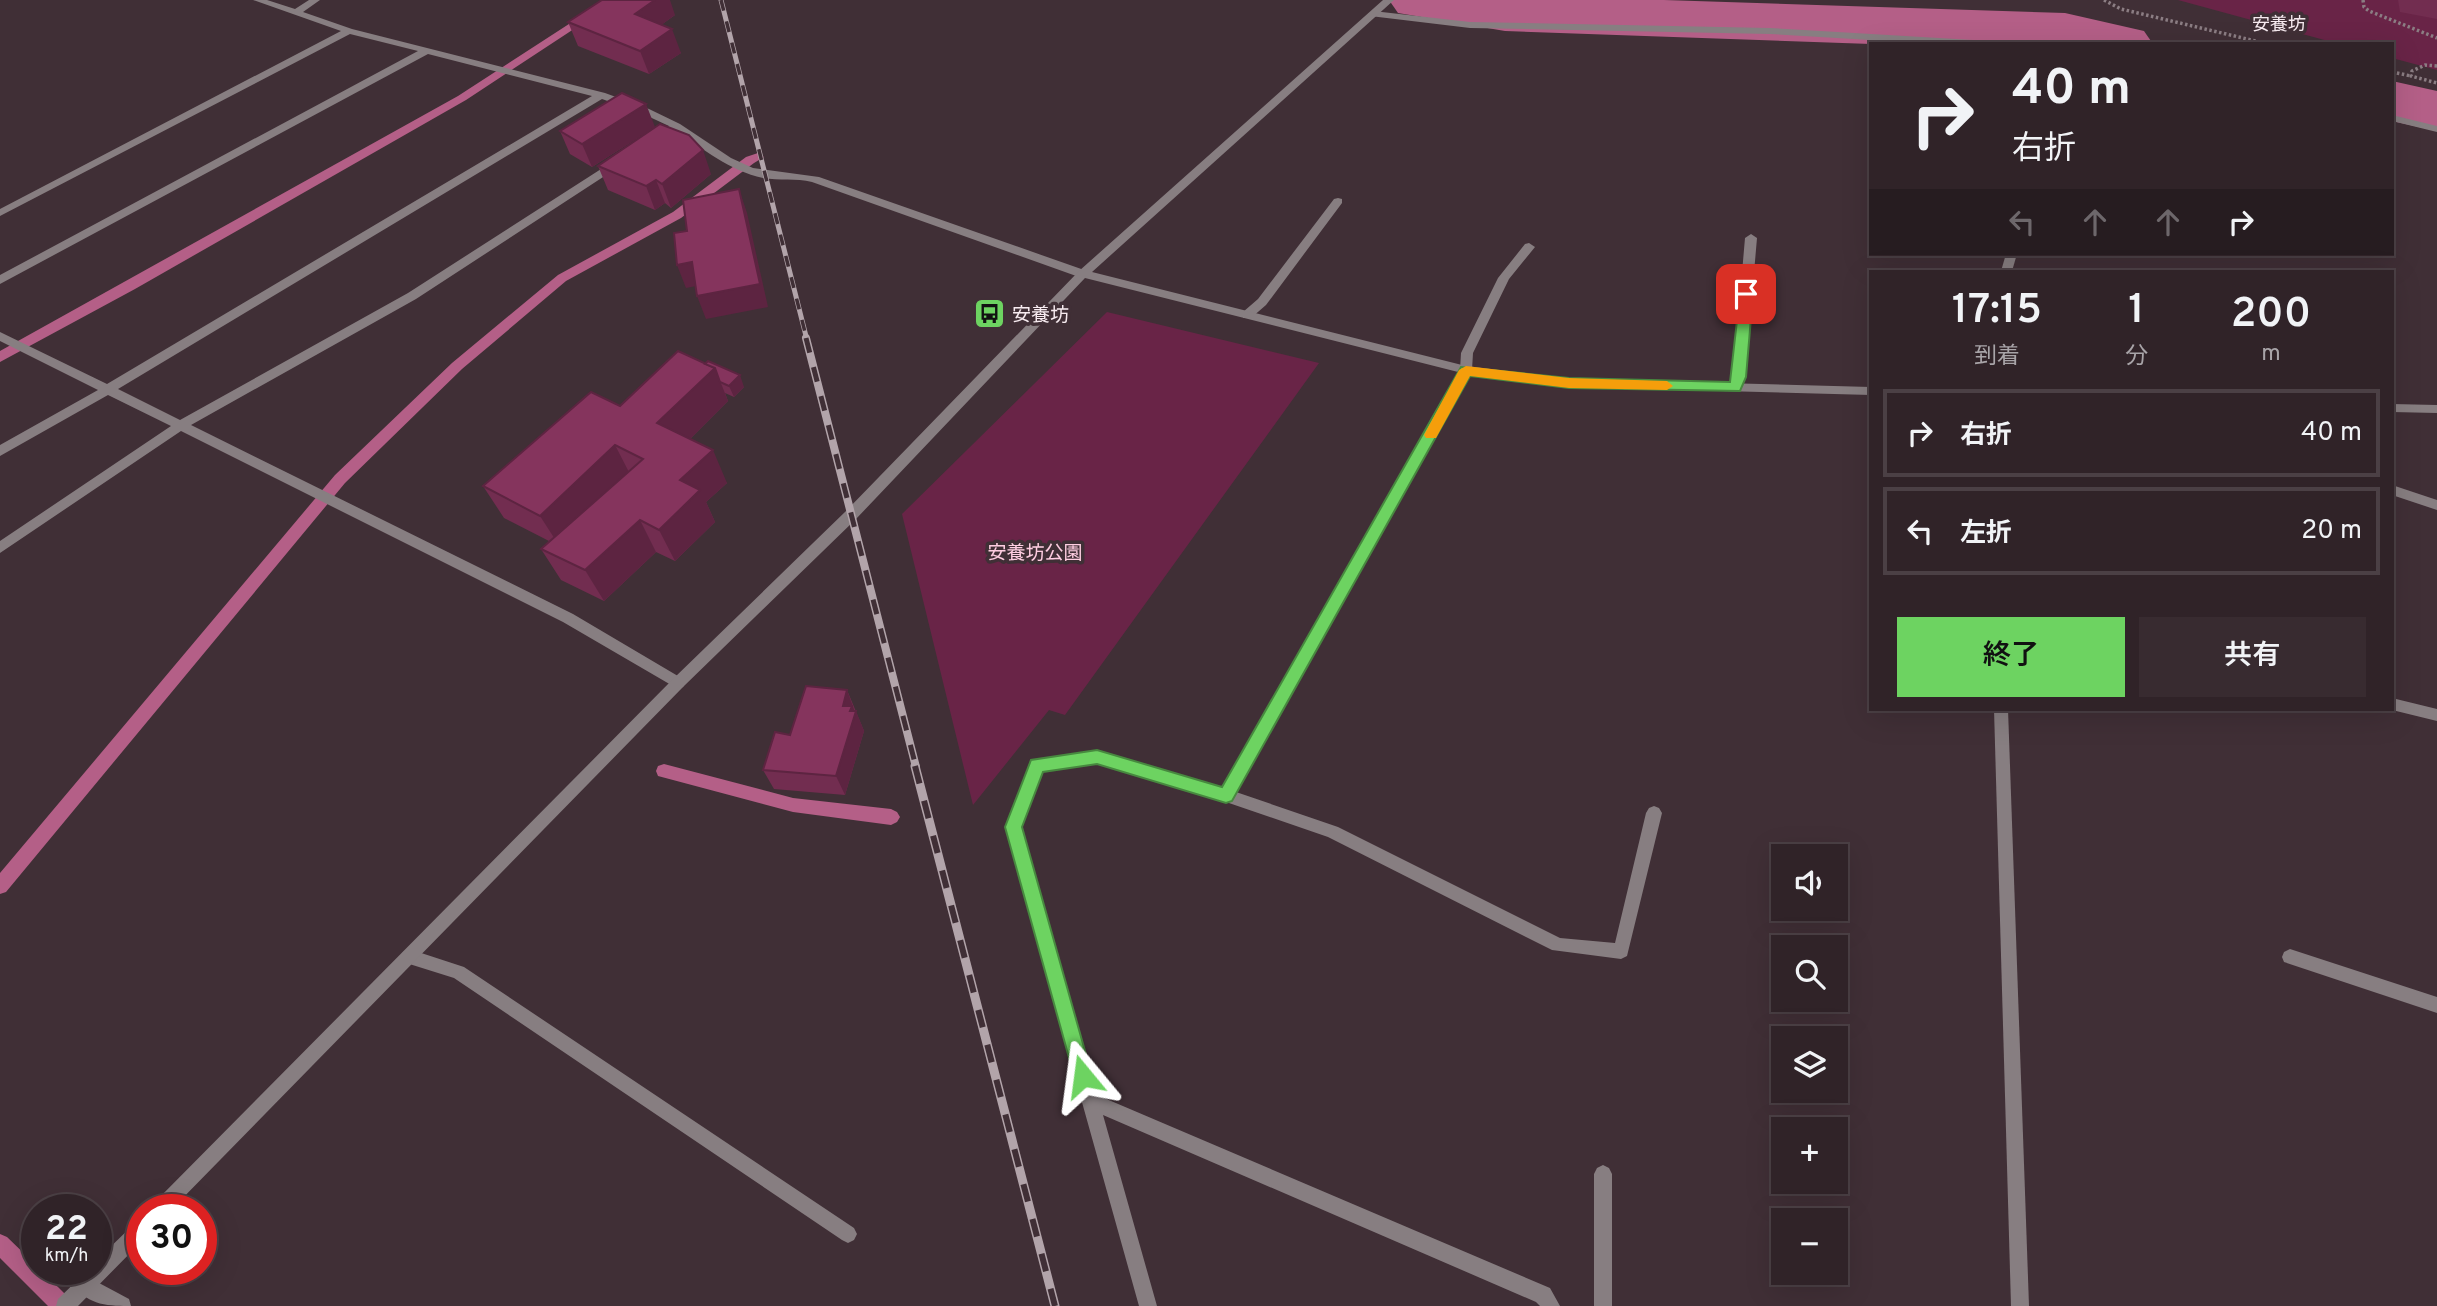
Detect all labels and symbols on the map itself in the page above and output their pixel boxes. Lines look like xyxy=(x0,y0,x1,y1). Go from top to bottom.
district label: 安養坊 xyxy=(2252,14,2306,37)
pin xyxy=(1716,264,1776,324)
bus stop icon: 安養坊 xyxy=(972,297,1006,331)
place label: 安養坊 xyxy=(1012,304,1069,328)
park label: 安養坊公園 xyxy=(987,542,1083,566)
position arrow xyxy=(1046,1039,1120,1113)
speed limit sign: 30 xyxy=(126,1194,217,1285)

